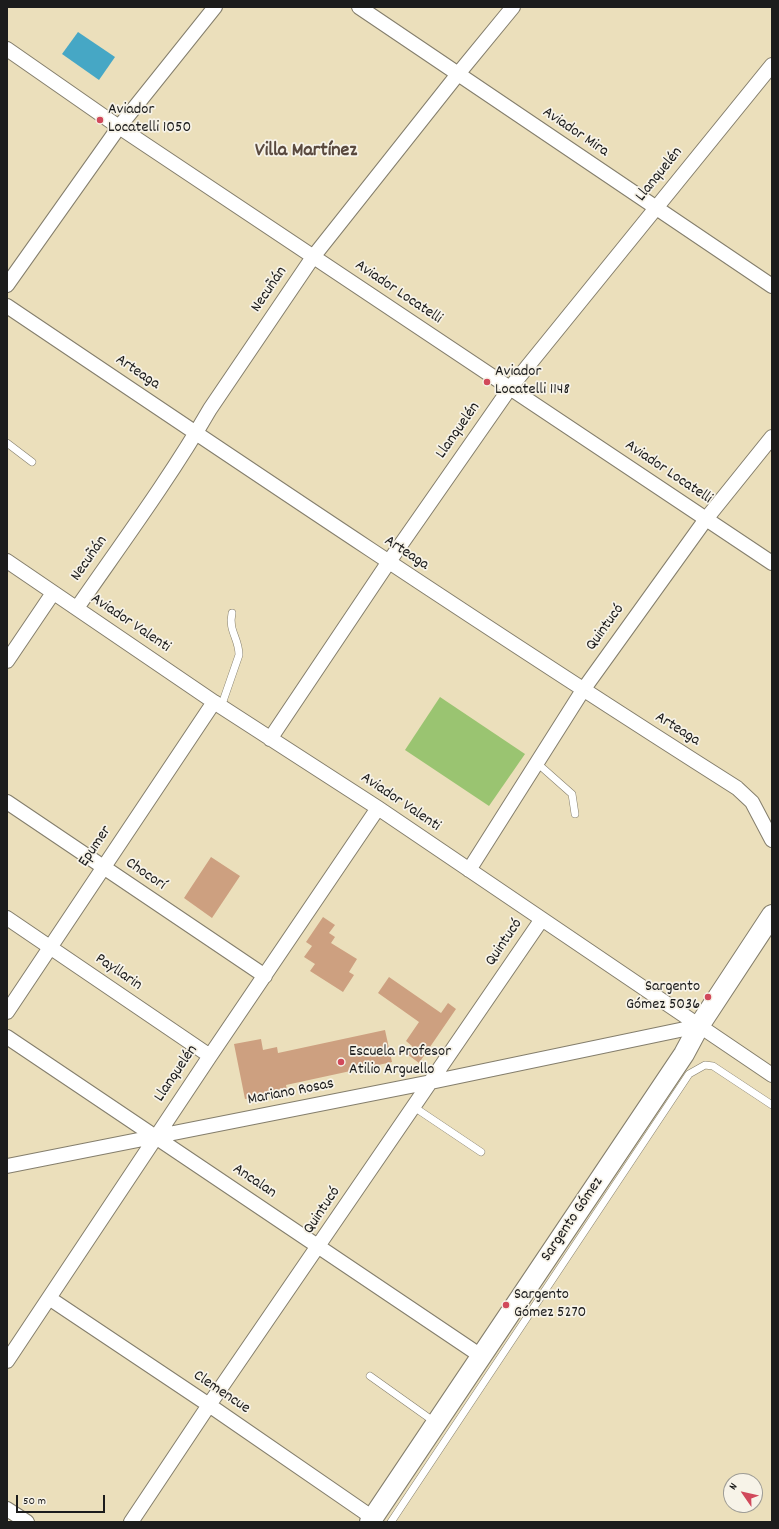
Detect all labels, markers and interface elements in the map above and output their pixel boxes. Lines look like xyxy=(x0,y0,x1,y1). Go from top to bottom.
place label: Aviador Locatelli 1050 xyxy=(108,101,191,139)
street label: Aviador Mira xyxy=(538,104,612,162)
marker: Aviador Locatelli 1050 xyxy=(95,115,105,125)
district label: Villa Martínez xyxy=(255,140,357,164)
street label: Llanquelén xyxy=(632,144,688,206)
street label: Aviador Locatelli xyxy=(351,257,445,329)
street label: Necuñán xyxy=(248,263,292,317)
street label: Arteaga xyxy=(111,351,163,395)
place label: Aviador Locatelli 1148 xyxy=(495,363,570,401)
marker: Aviador Locatelli 1148 xyxy=(482,377,492,387)
street label: Llanquelén xyxy=(433,399,485,463)
street label: Aviador Locatelli xyxy=(621,437,715,509)
street label: Arteaga xyxy=(380,532,432,576)
street label: Necuñán xyxy=(67,533,113,585)
street label: Aviador Valenti xyxy=(86,590,174,658)
street label: Quintucó xyxy=(583,601,629,655)
street label: Arteaga xyxy=(651,709,703,751)
street label: Aviador Valenti xyxy=(356,769,444,837)
street label: Epumer xyxy=(75,823,117,871)
street label: Chocorí xyxy=(121,855,169,895)
street label: Quintucó xyxy=(482,916,528,970)
street label: Payllarin xyxy=(91,950,145,996)
place label: Sargento Gómez 5036 xyxy=(626,978,700,1016)
marker: Sargento Gómez 5036 xyxy=(703,992,713,1002)
street label: Llanquelén xyxy=(151,1042,203,1106)
place label: Escuela Profesor Atilio Arguello xyxy=(349,1043,451,1081)
marker: Escuela Profesor Atilio Arguello xyxy=(336,1057,346,1067)
street label: Mariano Rosas xyxy=(246,1075,336,1111)
street label: Ancalan xyxy=(228,1160,280,1204)
street label: Sargento Gómez xyxy=(538,1174,608,1266)
street label: Quintucó xyxy=(300,1184,346,1238)
place label: Sargento Gómez 5270 xyxy=(514,1286,586,1324)
marker: Sargento Gómez 5270 xyxy=(501,1300,511,1310)
street label: Clemencue xyxy=(189,1367,253,1419)
north arrow xyxy=(723,1473,763,1513)
text: N xyxy=(726,1480,742,1494)
scale bar xyxy=(18,1487,107,1513)
text: 50 m xyxy=(23,1493,46,1510)

